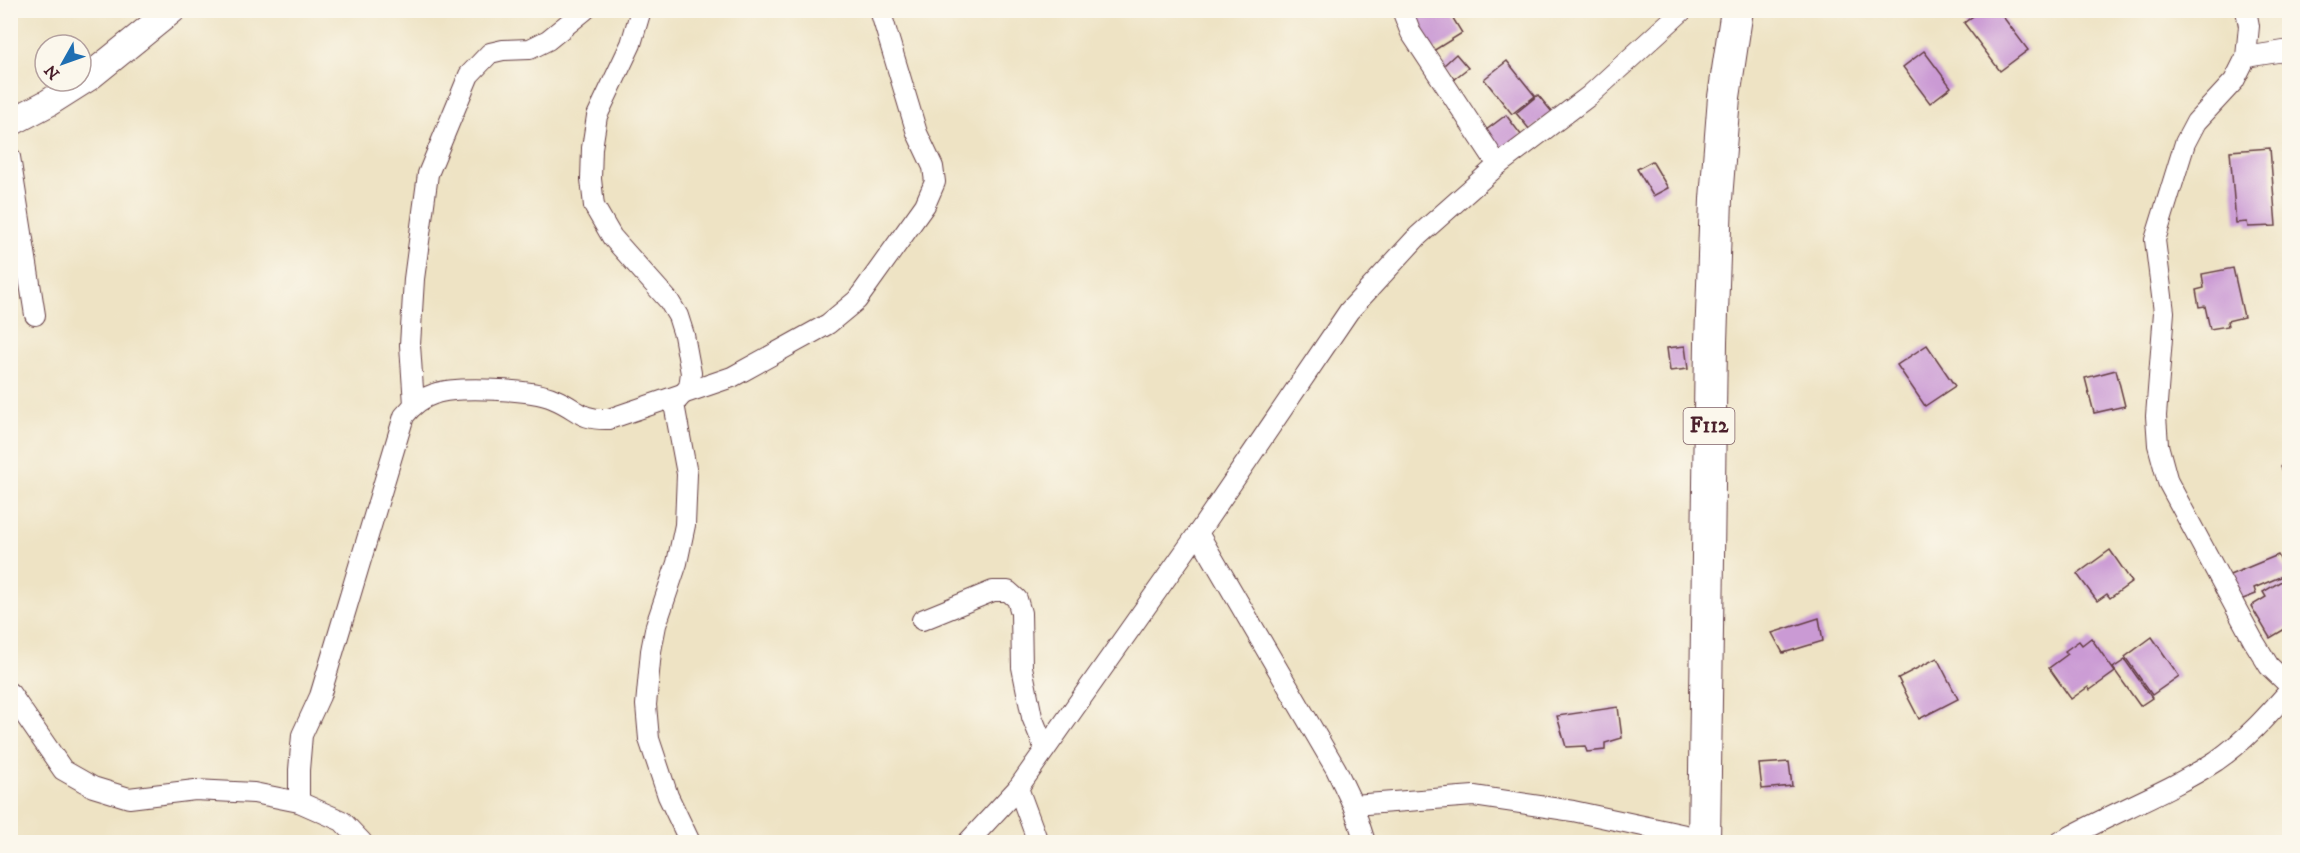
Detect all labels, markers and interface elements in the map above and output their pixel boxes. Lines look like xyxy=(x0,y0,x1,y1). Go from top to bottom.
north arrow xyxy=(33,33,93,93)
text: N xyxy=(40,61,64,83)
road number: F112 xyxy=(1684,408,1734,444)

